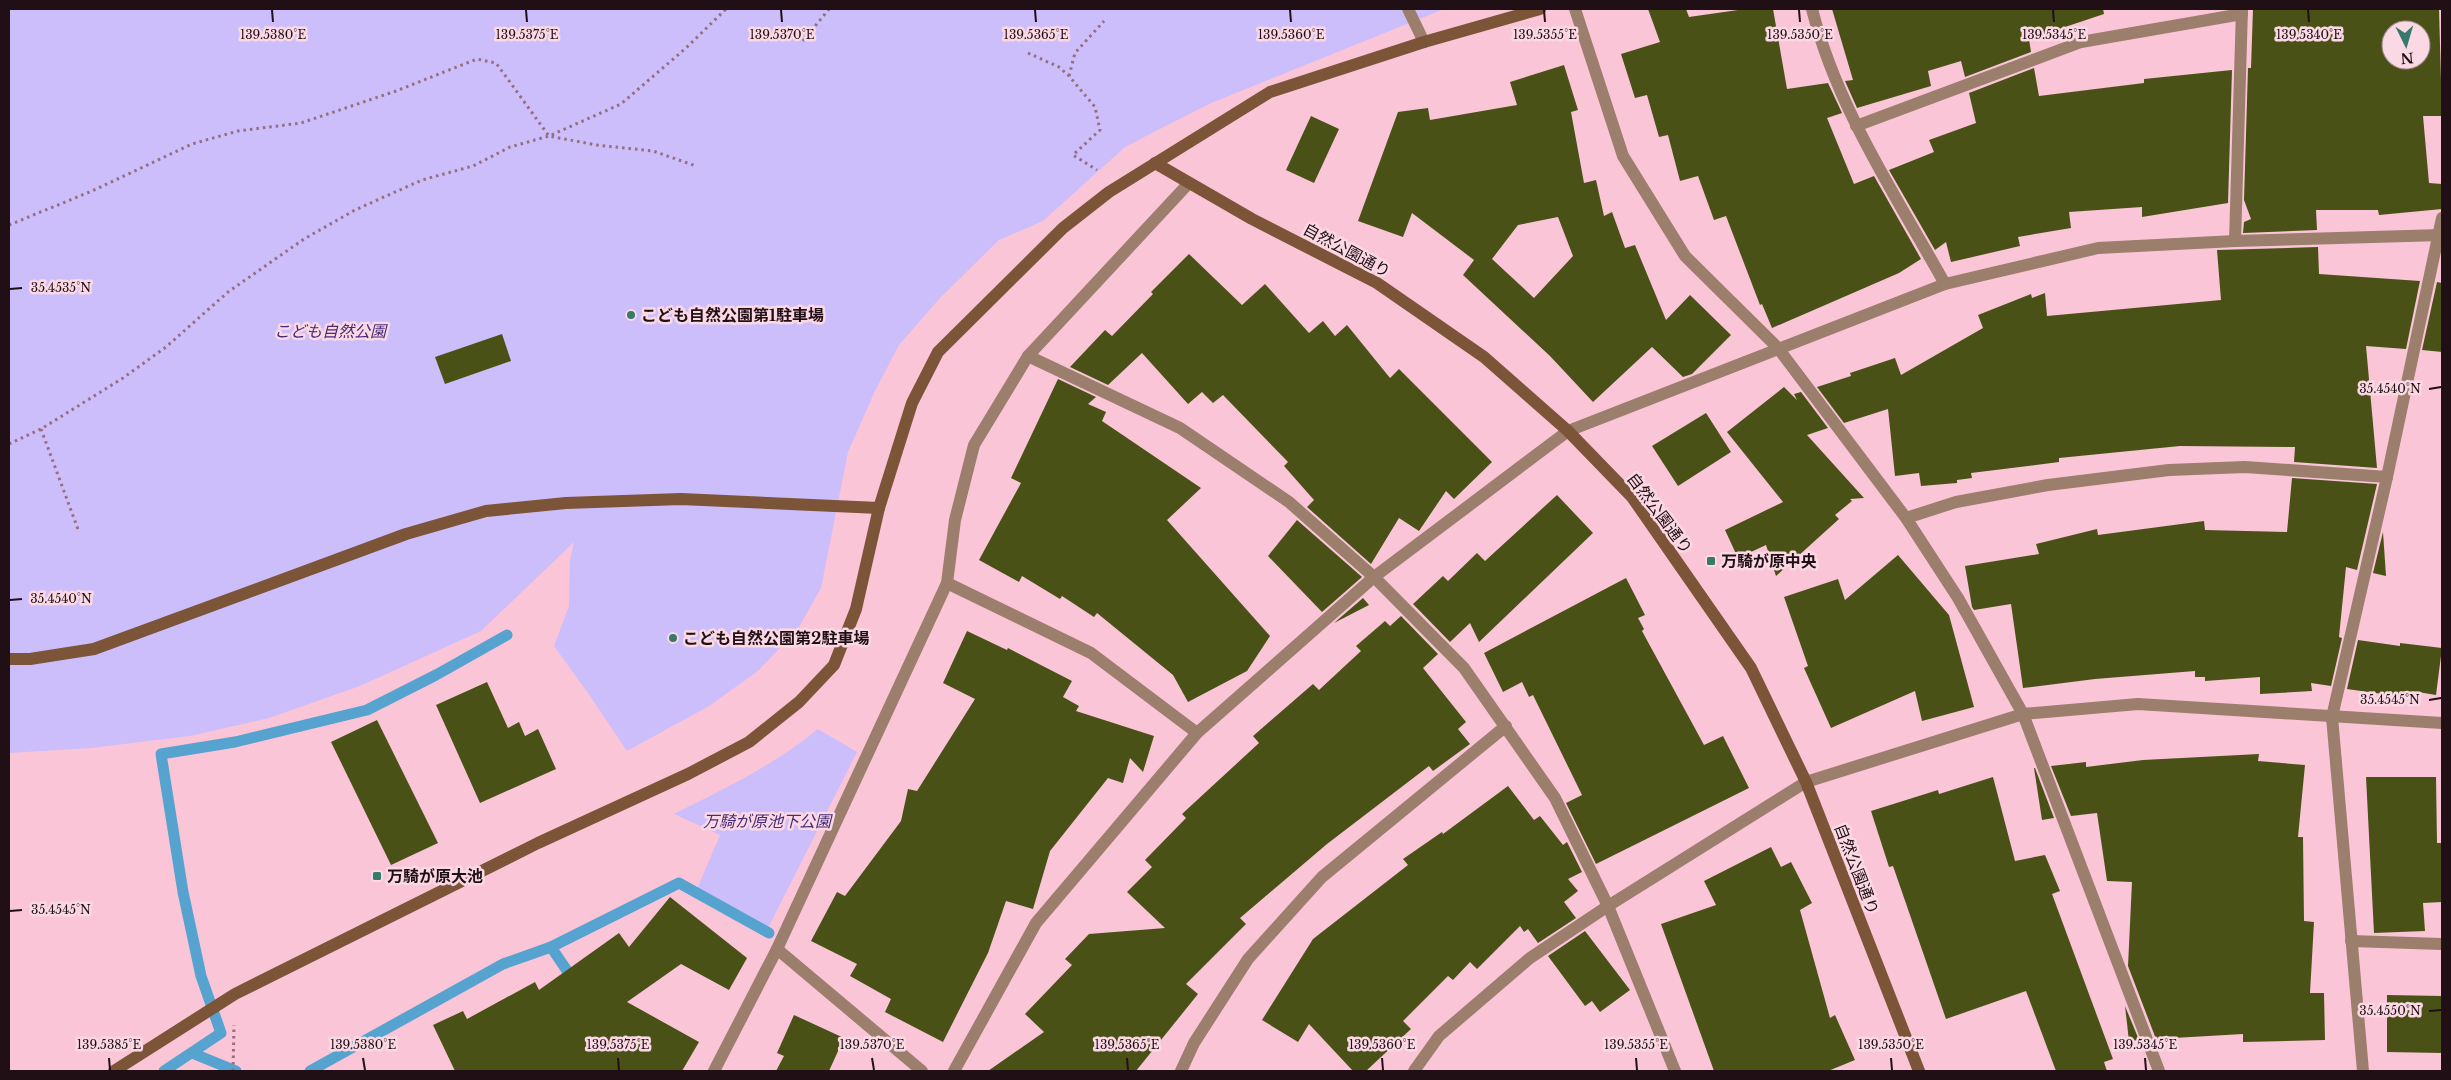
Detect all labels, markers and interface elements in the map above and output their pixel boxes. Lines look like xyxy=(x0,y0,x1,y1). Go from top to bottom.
north arrow xyxy=(2381,20,2431,70)
text: 139.5380°E xyxy=(240,27,306,42)
text: 139.5375°E xyxy=(495,27,559,42)
text: 139.5370°E xyxy=(750,27,815,42)
text: 139.5365°E xyxy=(1004,27,1069,42)
text: 139.5360°E xyxy=(1258,27,1325,42)
text: 139.5355°E xyxy=(1513,27,1577,42)
text: 139.5350°E xyxy=(1767,27,1833,42)
text: 139.5345°E xyxy=(2022,27,2086,42)
text: 139.5340°E xyxy=(2276,27,2342,42)
text: N xyxy=(2400,48,2414,67)
street label: 自然公園通り xyxy=(1300,219,1394,281)
text: 35.4535°N xyxy=(31,280,91,295)
place label: こども自然公園第1駐車場 xyxy=(641,305,824,325)
marker: こども自然公園第1駐車場 xyxy=(625,309,637,321)
park label: こども自然公園 xyxy=(274,321,388,341)
text: 35.4540°N xyxy=(2359,381,2421,396)
street label: 自然公園通り xyxy=(1623,469,1697,557)
place label: 万騎が原中央 xyxy=(1721,551,1817,571)
marker: 万騎が原中央 xyxy=(1705,555,1717,567)
text: 35.4540°N xyxy=(30,591,92,606)
place label: こども自然公園第2駐車場 xyxy=(683,628,869,648)
marker: こども自然公園第2駐車場 xyxy=(667,632,679,644)
text: 35.4545°N xyxy=(2360,692,2420,707)
park label: 万騎が原池下公園 xyxy=(703,811,833,831)
street label: 自然公園通り xyxy=(1830,821,1884,917)
place label: 万騎が原大池 xyxy=(387,866,483,886)
marker: 万騎が原大池 xyxy=(371,870,383,882)
text: 35.4545°N xyxy=(31,902,91,917)
text: 35.4550°N xyxy=(2359,1003,2421,1018)
text: 139.5385°E xyxy=(77,1037,142,1052)
text: 139.5380°E xyxy=(330,1037,396,1052)
text: 139.5375°E xyxy=(586,1037,650,1052)
text: 139.5370°E xyxy=(840,1037,905,1052)
text: 139.5365°E xyxy=(1095,1037,1160,1052)
text: 139.5360°E xyxy=(1349,1037,1416,1052)
text: 139.5355°E xyxy=(1604,1037,1668,1052)
text: 139.5350°E xyxy=(1858,1037,1924,1052)
text: 139.5345°E xyxy=(2113,1037,2177,1052)

